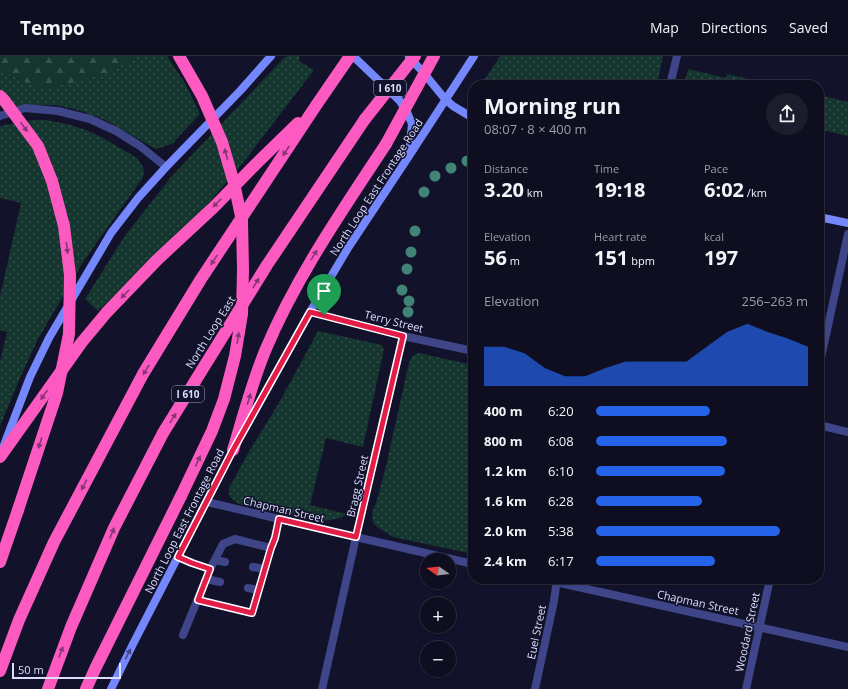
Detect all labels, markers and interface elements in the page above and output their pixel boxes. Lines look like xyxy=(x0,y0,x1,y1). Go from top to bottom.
text: Tempo xyxy=(20,15,85,41)
text: Map xyxy=(650,18,679,37)
text: Directions xyxy=(701,18,767,37)
text: Saved xyxy=(789,18,828,37)
road number: I 610 xyxy=(374,80,406,96)
text: Morning run xyxy=(484,90,621,120)
button: share xyxy=(766,93,808,135)
street label: North Loop East Frontage Road xyxy=(326,116,426,258)
text: 08:07 · 8 × 400 m xyxy=(484,120,587,138)
one-way arrow xyxy=(20,121,28,132)
one-way arrow xyxy=(282,146,290,156)
one-way arrow xyxy=(223,148,229,160)
text: Distance xyxy=(484,161,528,176)
text: Time xyxy=(594,161,619,176)
text: Pace xyxy=(704,161,728,176)
text: 3.20 xyxy=(484,176,524,203)
text: 19:18 xyxy=(594,176,645,203)
text: 6:02 xyxy=(704,176,744,203)
text: km xyxy=(524,185,543,200)
text: /km xyxy=(744,185,767,200)
one-way arrow xyxy=(212,198,222,208)
text: Elevation xyxy=(484,229,531,244)
text: Heart rate xyxy=(594,229,646,244)
text: kcal xyxy=(704,229,724,244)
one-way arrow xyxy=(64,242,70,254)
text: 56 xyxy=(484,244,507,271)
text: 151 xyxy=(594,244,628,271)
text: 197 xyxy=(704,244,738,271)
one-way arrow xyxy=(310,250,317,261)
text: m xyxy=(507,253,520,268)
text: bpm xyxy=(628,253,655,268)
one-way arrow xyxy=(210,254,218,265)
pin xyxy=(307,274,341,315)
one-way arrow xyxy=(252,277,259,289)
icon: arrive xyxy=(313,280,335,302)
one-way arrow xyxy=(120,289,129,299)
text: Elevation xyxy=(484,292,539,310)
text: 256–263 m xyxy=(741,292,808,310)
street label: North Loop East xyxy=(182,293,238,371)
street label: Terry Street xyxy=(363,306,425,336)
one-way arrow xyxy=(235,331,241,344)
one-way arrow xyxy=(142,365,150,375)
road number: I 610 xyxy=(172,386,204,402)
one-way arrow xyxy=(40,390,48,401)
one-way arrow xyxy=(246,393,252,405)
text: 400 m xyxy=(484,402,522,420)
text: 6:20 xyxy=(548,402,574,420)
one-way arrow xyxy=(169,412,176,424)
text: 800 m xyxy=(484,432,522,450)
text: 6:08 xyxy=(548,432,574,450)
one-way arrow xyxy=(37,438,43,450)
street label: North Loop East Frontage Road xyxy=(141,446,227,596)
street label: Bragg Street xyxy=(343,453,371,519)
one-way arrow xyxy=(195,455,201,466)
text: 1.2 km xyxy=(484,462,527,480)
text: 6:10 xyxy=(548,462,574,480)
one-way arrow xyxy=(81,479,88,490)
street label: Chapman Street xyxy=(242,492,326,526)
text: 1.6 km xyxy=(484,492,527,510)
text: 6:28 xyxy=(548,492,574,510)
text: 2.0 km xyxy=(484,522,527,540)
text: 5:38 xyxy=(548,522,574,540)
one-way arrow xyxy=(109,527,115,538)
text: 2.4 km xyxy=(484,552,527,570)
text: 6:17 xyxy=(548,552,574,570)
north arrow xyxy=(420,553,456,589)
map controls xyxy=(420,553,456,677)
street label: Chapman Street xyxy=(656,586,740,618)
street label: Woodard Street xyxy=(731,591,763,673)
button: + xyxy=(420,597,456,633)
street label: Euel Street xyxy=(523,603,549,661)
button: − xyxy=(420,641,456,677)
one-way arrow xyxy=(59,646,65,658)
one-way arrow xyxy=(125,648,132,660)
scale bar xyxy=(12,661,121,680)
text: 50 m xyxy=(18,662,44,677)

